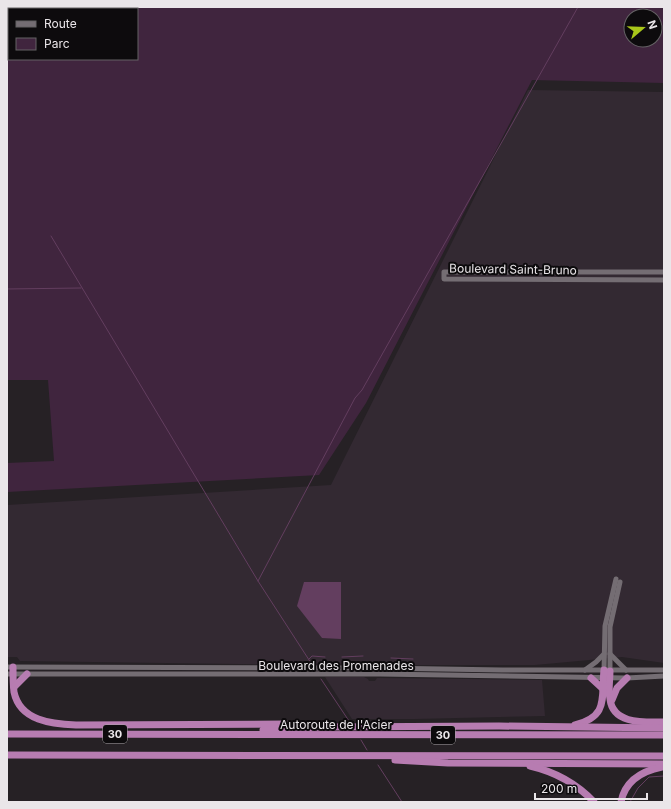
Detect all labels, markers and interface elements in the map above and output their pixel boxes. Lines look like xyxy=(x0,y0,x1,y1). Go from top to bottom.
legend xyxy=(8,8,138,60)
north arrow xyxy=(623,8,663,48)
text: Route xyxy=(44,16,77,31)
text: N xyxy=(644,18,660,31)
text: Parc xyxy=(44,36,70,51)
street label: Boulevard Saint-Bruno xyxy=(449,260,577,278)
street label: Boulevard des Promenades xyxy=(258,658,414,673)
street label: Autoroute de l'Acier xyxy=(280,717,392,732)
road number: 30 xyxy=(103,725,127,743)
road number: 30 xyxy=(431,726,455,744)
scale bar xyxy=(535,775,647,801)
text: 200 m xyxy=(541,781,577,796)

